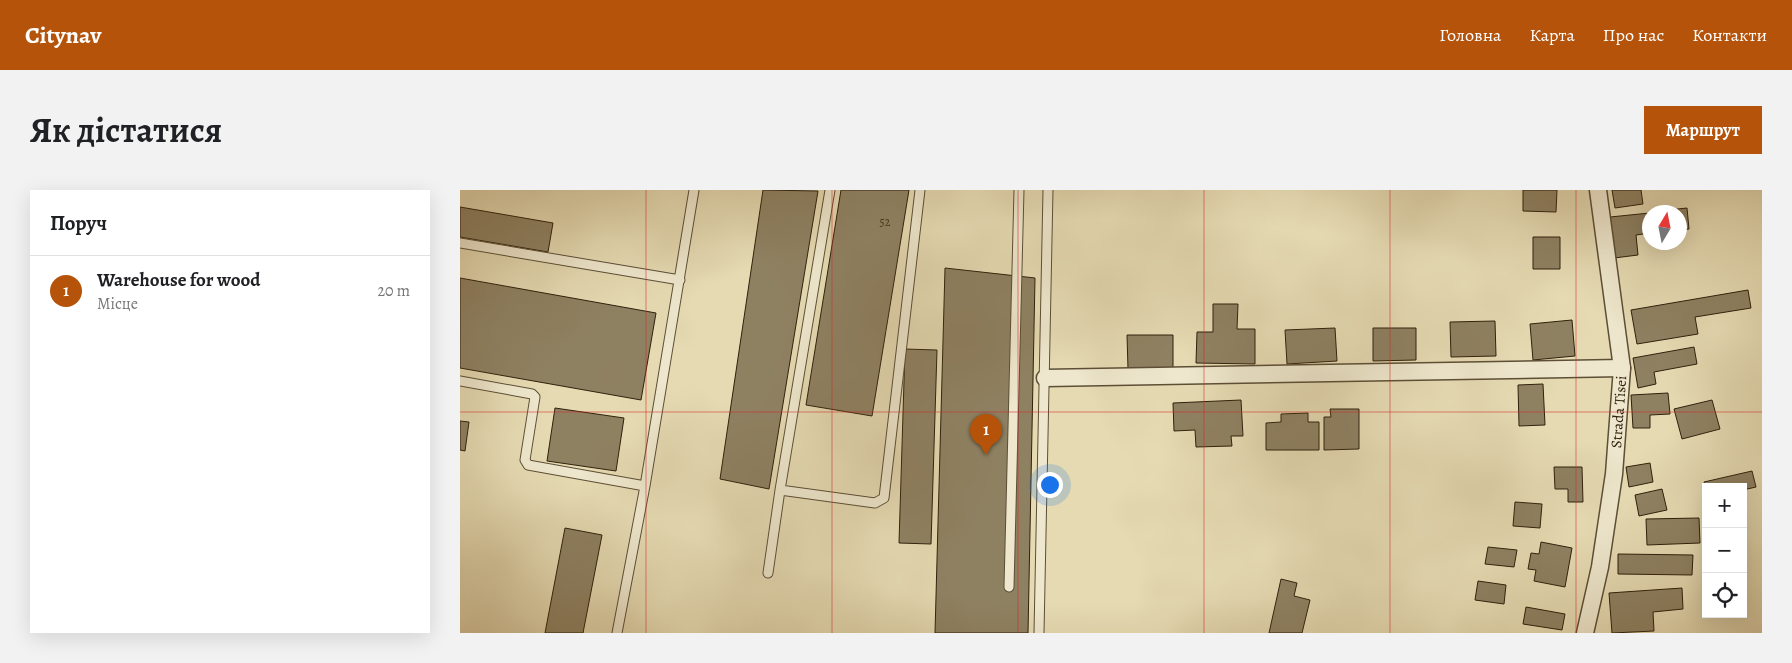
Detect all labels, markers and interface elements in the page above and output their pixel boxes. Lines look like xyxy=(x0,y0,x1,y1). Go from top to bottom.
text: Citynav xyxy=(25,19,101,51)
text: Головна xyxy=(1439,23,1501,47)
text: Карта xyxy=(1529,23,1575,47)
text: Про нас xyxy=(1603,23,1664,47)
text: Контакти xyxy=(1692,23,1767,47)
text: Як дістатися xyxy=(30,106,222,154)
button: Маршрут xyxy=(1644,106,1762,154)
north arrow xyxy=(1642,205,1687,250)
text: Поруч xyxy=(50,209,107,237)
house number: 52 xyxy=(880,214,891,230)
text: Warehouse for wood xyxy=(97,267,261,293)
text: 1 xyxy=(63,280,69,302)
text: 20 m xyxy=(377,280,410,302)
text: Місце xyxy=(97,293,138,315)
street label: Strada Tisei xyxy=(1606,375,1631,449)
pin: 1 xyxy=(970,414,1002,455)
your location xyxy=(1037,472,1063,498)
map controls xyxy=(1702,483,1747,618)
button: + xyxy=(1702,483,1747,528)
button: − xyxy=(1702,528,1747,573)
button: locate xyxy=(1702,573,1747,618)

